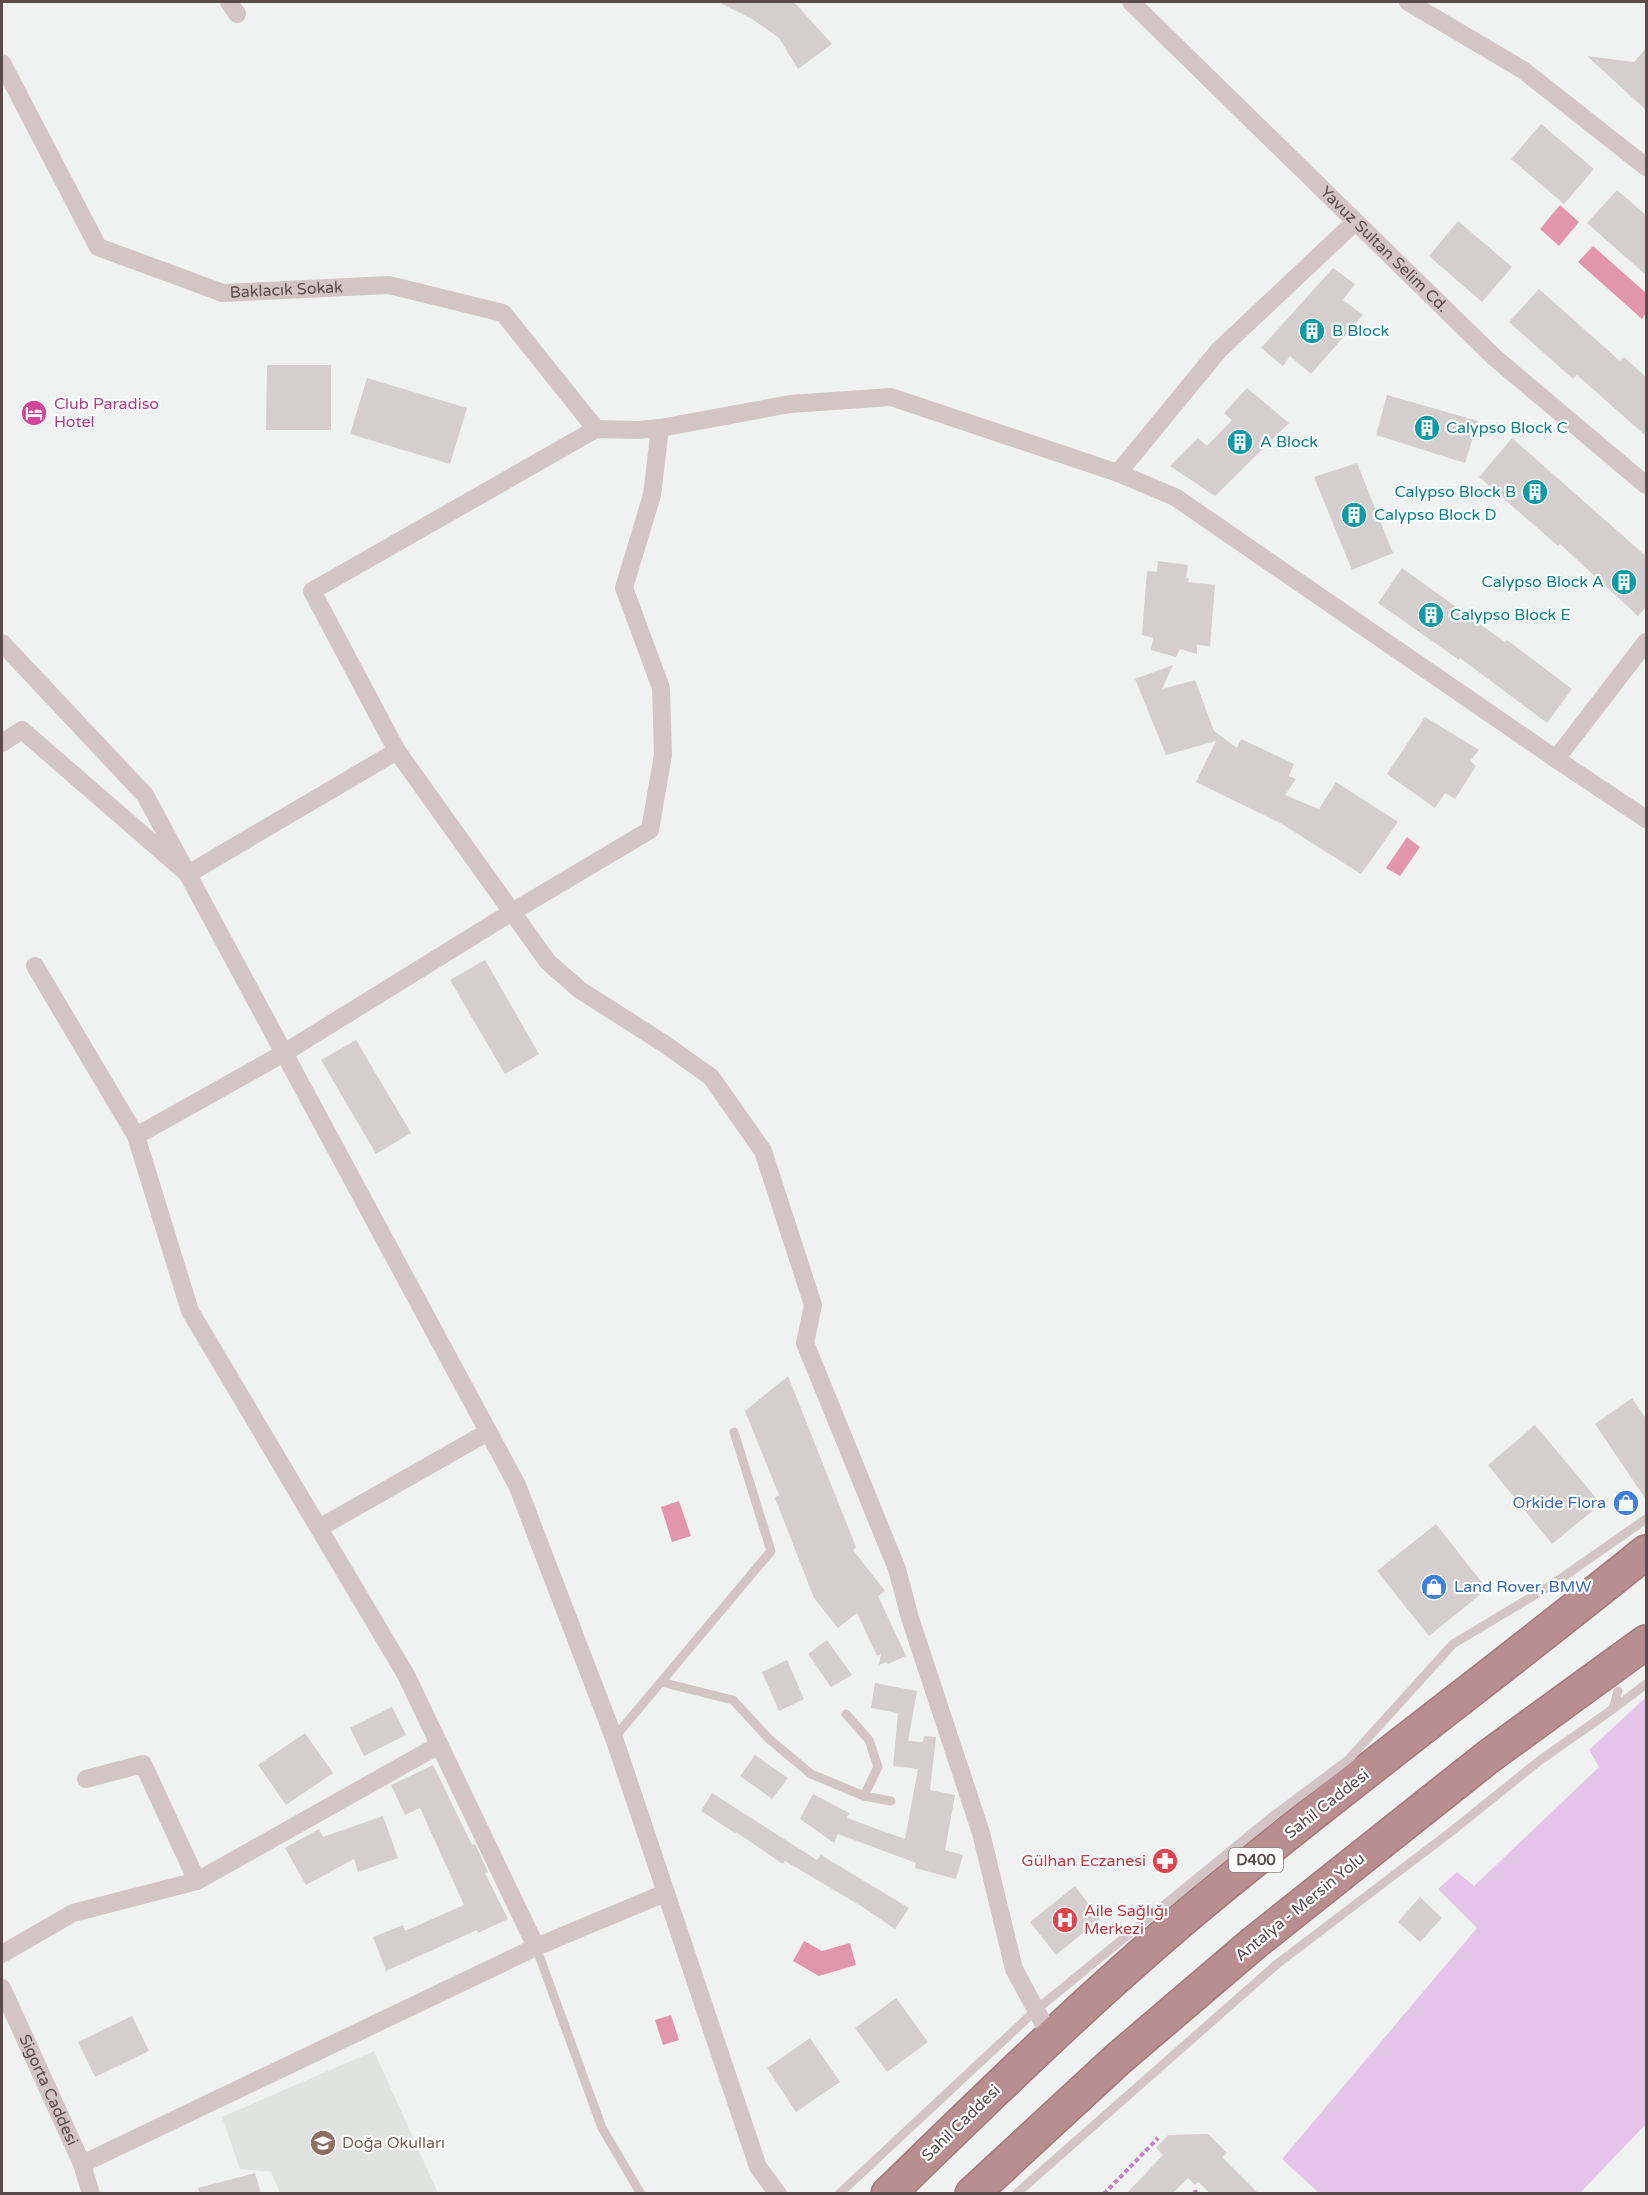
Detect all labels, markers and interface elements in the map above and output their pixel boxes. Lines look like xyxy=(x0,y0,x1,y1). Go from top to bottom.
street label: Yavuz Sultan Selim Cd. xyxy=(1316,182,1452,317)
street label: Baklacık Sokak xyxy=(229,277,343,303)
building icon: B Block xyxy=(1297,316,1327,346)
place label: B Block xyxy=(1332,321,1389,341)
place label: Club Paradiso Hotel xyxy=(54,394,159,432)
hotel icon: Club Paradiso Hotel xyxy=(19,398,49,428)
building icon: Calypso Block C xyxy=(1412,413,1442,443)
place label: Calypso Block C xyxy=(1446,418,1568,438)
building icon: A Block xyxy=(1225,427,1255,457)
place label: A Block xyxy=(1260,432,1318,452)
building icon: Calypso Block B xyxy=(1520,477,1550,507)
place label: Calypso Block B xyxy=(1394,482,1516,502)
building icon: Calypso Block D xyxy=(1339,500,1369,530)
place label: Calypso Block D xyxy=(1374,505,1496,525)
building icon: Calypso Block A xyxy=(1609,567,1639,597)
place label: Calypso Block A xyxy=(1482,572,1604,592)
building icon: Calypso Block E xyxy=(1416,600,1446,630)
place label: Calypso Block E xyxy=(1450,605,1571,625)
shop icon: Orkide Flora xyxy=(1611,1488,1641,1518)
place label: Orkide Flora xyxy=(1513,1493,1606,1513)
shop icon: Land Rover, BMW xyxy=(1419,1572,1449,1602)
place label: Land Rover, BMW xyxy=(1454,1577,1591,1597)
street label: Sahil Caddesi xyxy=(1281,1765,1373,1843)
pharmacy icon: Gülhan Eczanesi xyxy=(1150,1846,1180,1876)
road number: D400 xyxy=(1229,1848,1283,1872)
street label: Antalya - Mersin Yolu xyxy=(1231,1848,1369,1966)
place label: Gülhan Eczanesi xyxy=(1022,1851,1146,1871)
place label: Aile Sağlığı Merkezi xyxy=(1084,1901,1168,1939)
hospital icon: Aile Sağlığı Merkezi xyxy=(1050,1905,1080,1935)
street label: Sigorta Caddesi xyxy=(14,2031,82,2149)
street label: Sahil Caddesi xyxy=(917,2080,1005,2166)
school or university icon: Doğa Okulları xyxy=(308,2128,338,2158)
place label: Doğa Okulları xyxy=(342,2133,445,2153)

